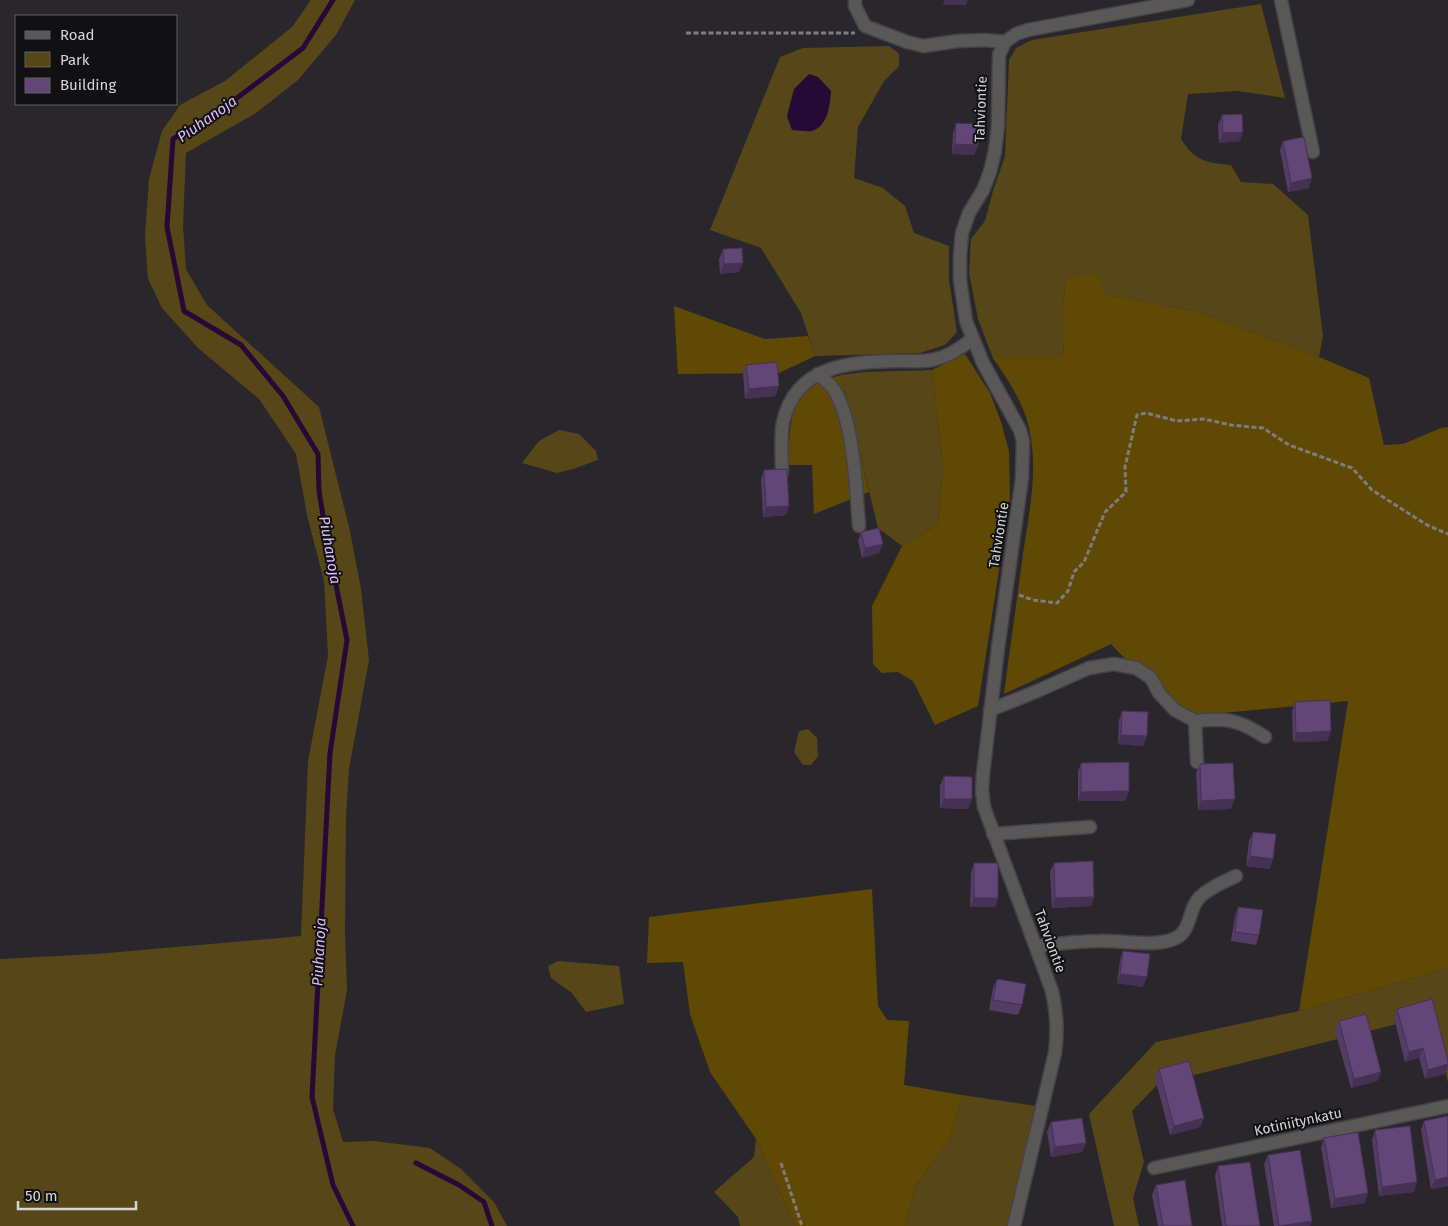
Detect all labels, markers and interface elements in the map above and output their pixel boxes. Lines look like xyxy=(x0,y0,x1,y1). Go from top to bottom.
legend xyxy=(15,15,178,105)
text: Road xyxy=(60,26,95,44)
text: Park xyxy=(60,51,90,69)
text: Building xyxy=(60,76,116,94)
street label: Tahviontie xyxy=(971,76,991,142)
water label: Piuhanoja xyxy=(174,92,240,146)
street label: Tahviontie xyxy=(985,501,1013,569)
water label: Piuhanoja xyxy=(315,515,345,585)
street label: Tahviontie xyxy=(1031,907,1069,975)
water label: Piuhanoja xyxy=(308,917,330,987)
street label: Kotiniitynkatu xyxy=(1253,1104,1343,1140)
scale bar xyxy=(18,1178,135,1210)
text: 50 m xyxy=(25,1187,58,1205)

